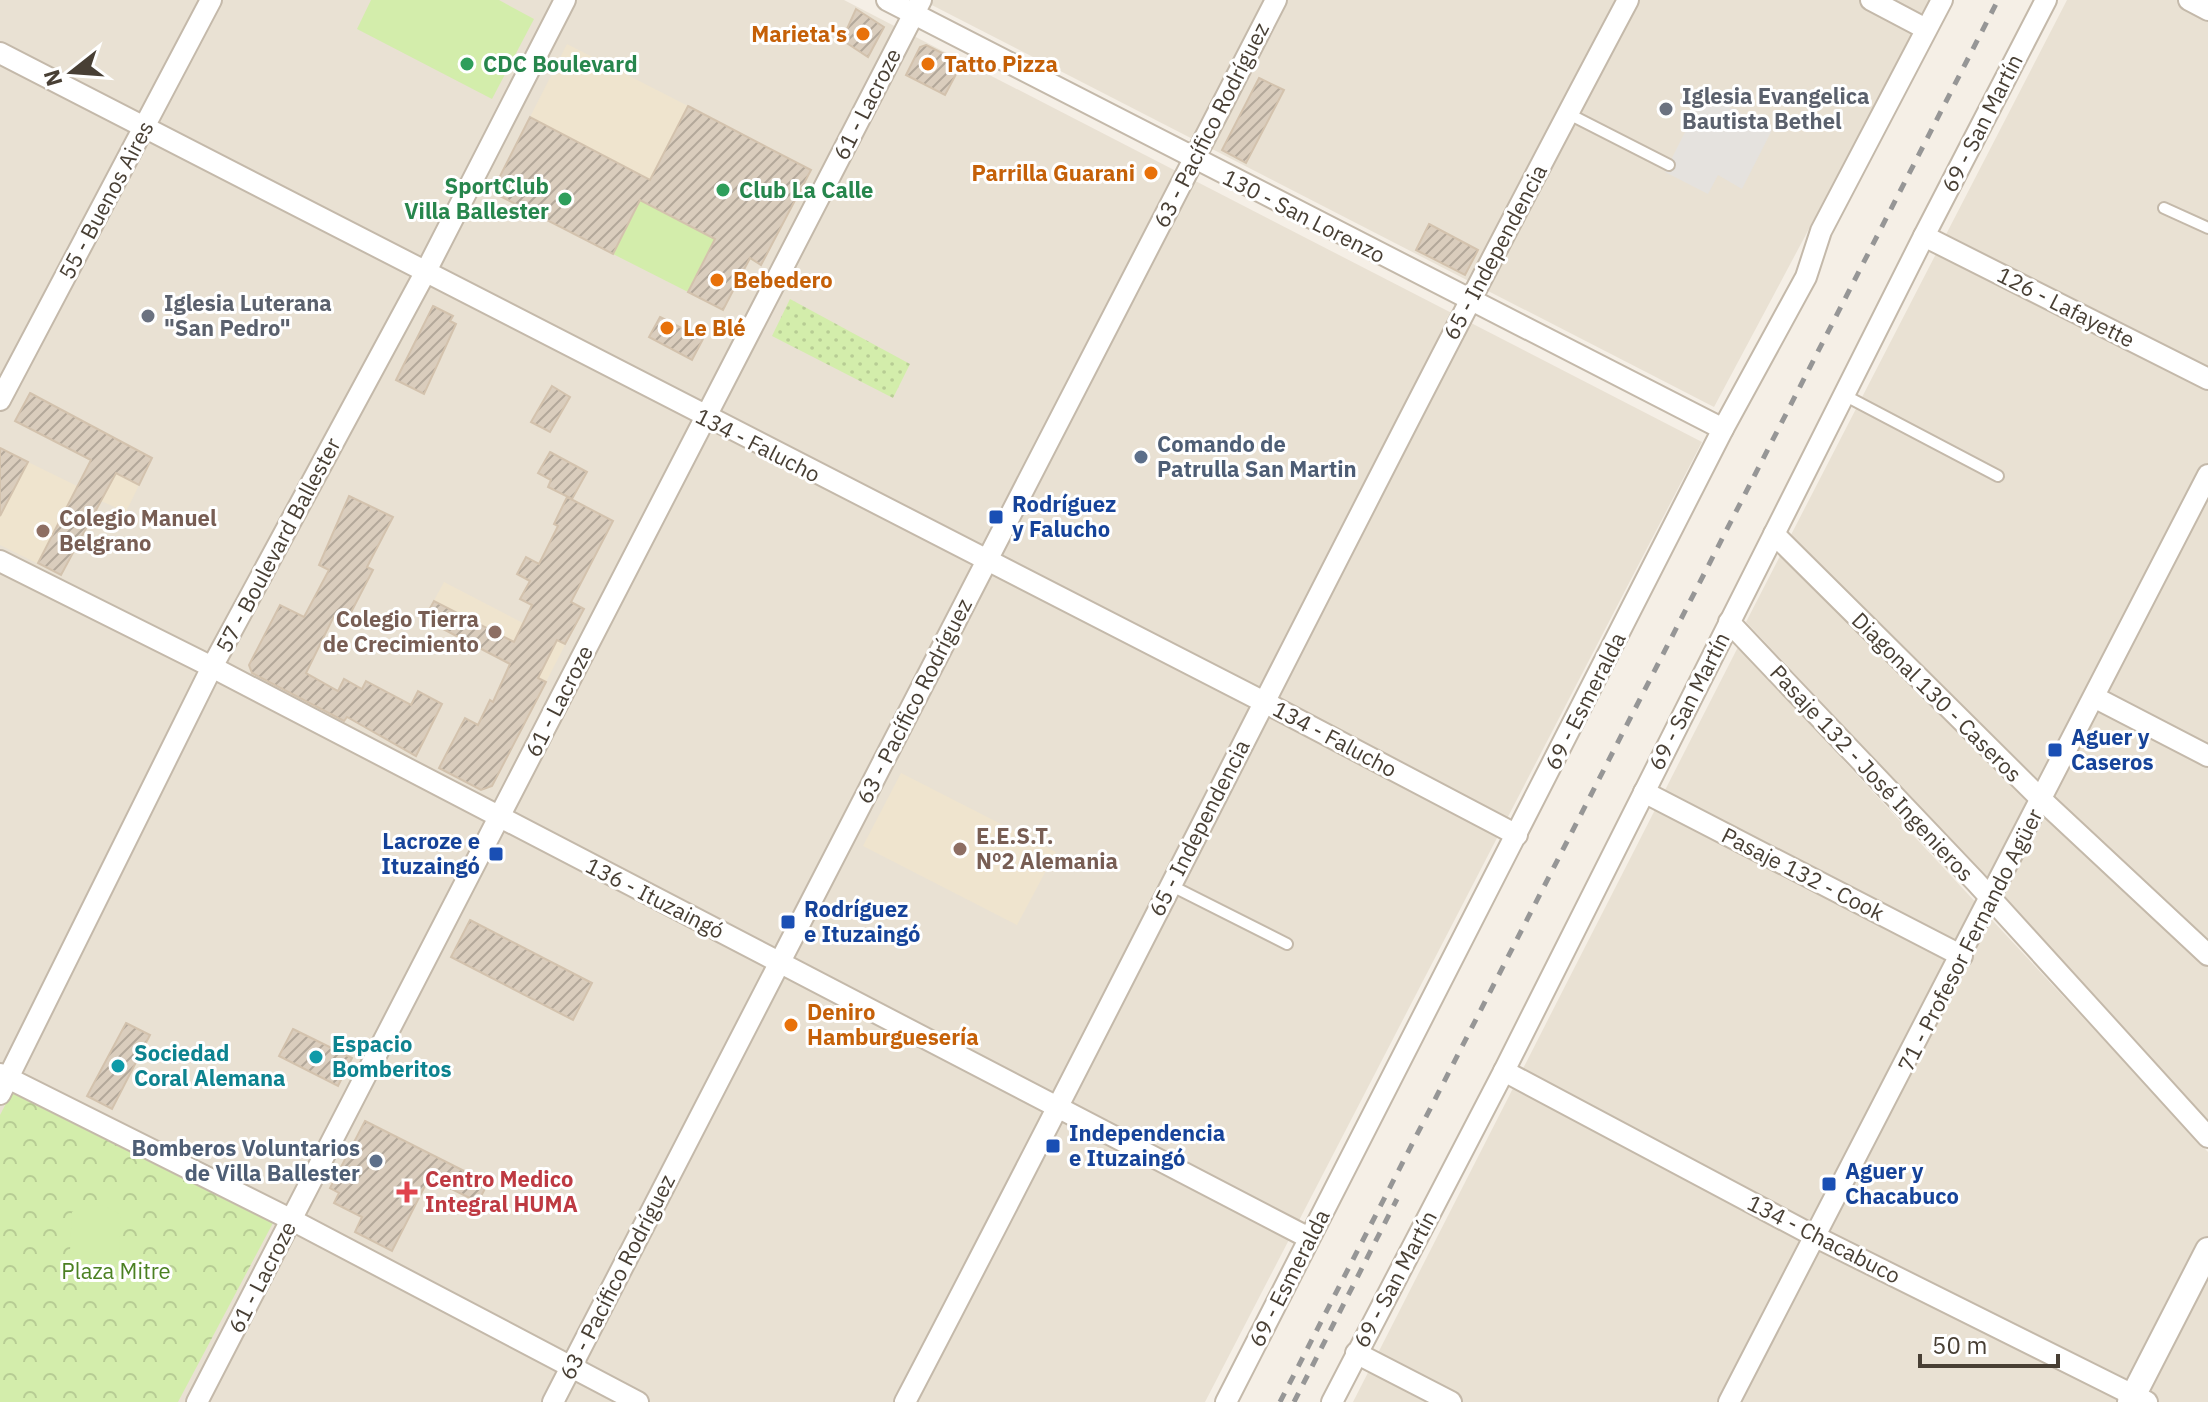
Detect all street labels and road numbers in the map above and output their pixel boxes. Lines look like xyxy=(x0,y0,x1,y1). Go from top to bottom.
street label: 63 - Pacífico Rodríguez xyxy=(1146,17,1275,232)
street label: 61 - Lacroze xyxy=(826,43,907,165)
street label: 69 - San Martín xyxy=(1934,49,2029,197)
street label: 55 - Buenos Aires xyxy=(52,115,160,284)
street label: 65 - Independencia xyxy=(1436,159,1553,345)
street label: 130 - San Lorenzo xyxy=(1218,162,1391,269)
street label: 126 - Lafayette xyxy=(1993,259,2140,354)
street label: 134 - Falucho xyxy=(691,401,826,488)
street label: 57 - Boulevard Ballester xyxy=(209,432,347,657)
street label: 63 - Pacífico Rodríguez xyxy=(849,593,978,808)
street label: Diagonal 130 - Caseros xyxy=(1846,605,2029,788)
street label: 69 - Esmeralda xyxy=(1537,627,1632,774)
street label: 69 - San Martín xyxy=(1641,627,1736,775)
street label: 61 - Lacroze xyxy=(518,640,599,762)
street label: Pasaje 132 - José Ingenieros xyxy=(1764,658,1981,887)
street label: 134 - Falucho xyxy=(1268,694,1402,783)
street label: 65 - Independencia xyxy=(1141,734,1256,921)
street label: 71 - Profesor Fernando Agüer xyxy=(1890,803,2049,1076)
street label: Pasaje 132 - Cook xyxy=(1717,820,1890,927)
street label: 136 - Ituzaingó xyxy=(581,850,729,945)
street label: 63 - Pacífico Rodríguez xyxy=(552,1169,681,1384)
street label: 134 - Chacabuco xyxy=(1743,1187,1906,1290)
street label: 69 - Esmeralda xyxy=(1241,1204,1336,1351)
street label: 69 - San Martín xyxy=(1346,1205,1443,1352)
street label: 61 - Lacroze xyxy=(221,1216,302,1338)

